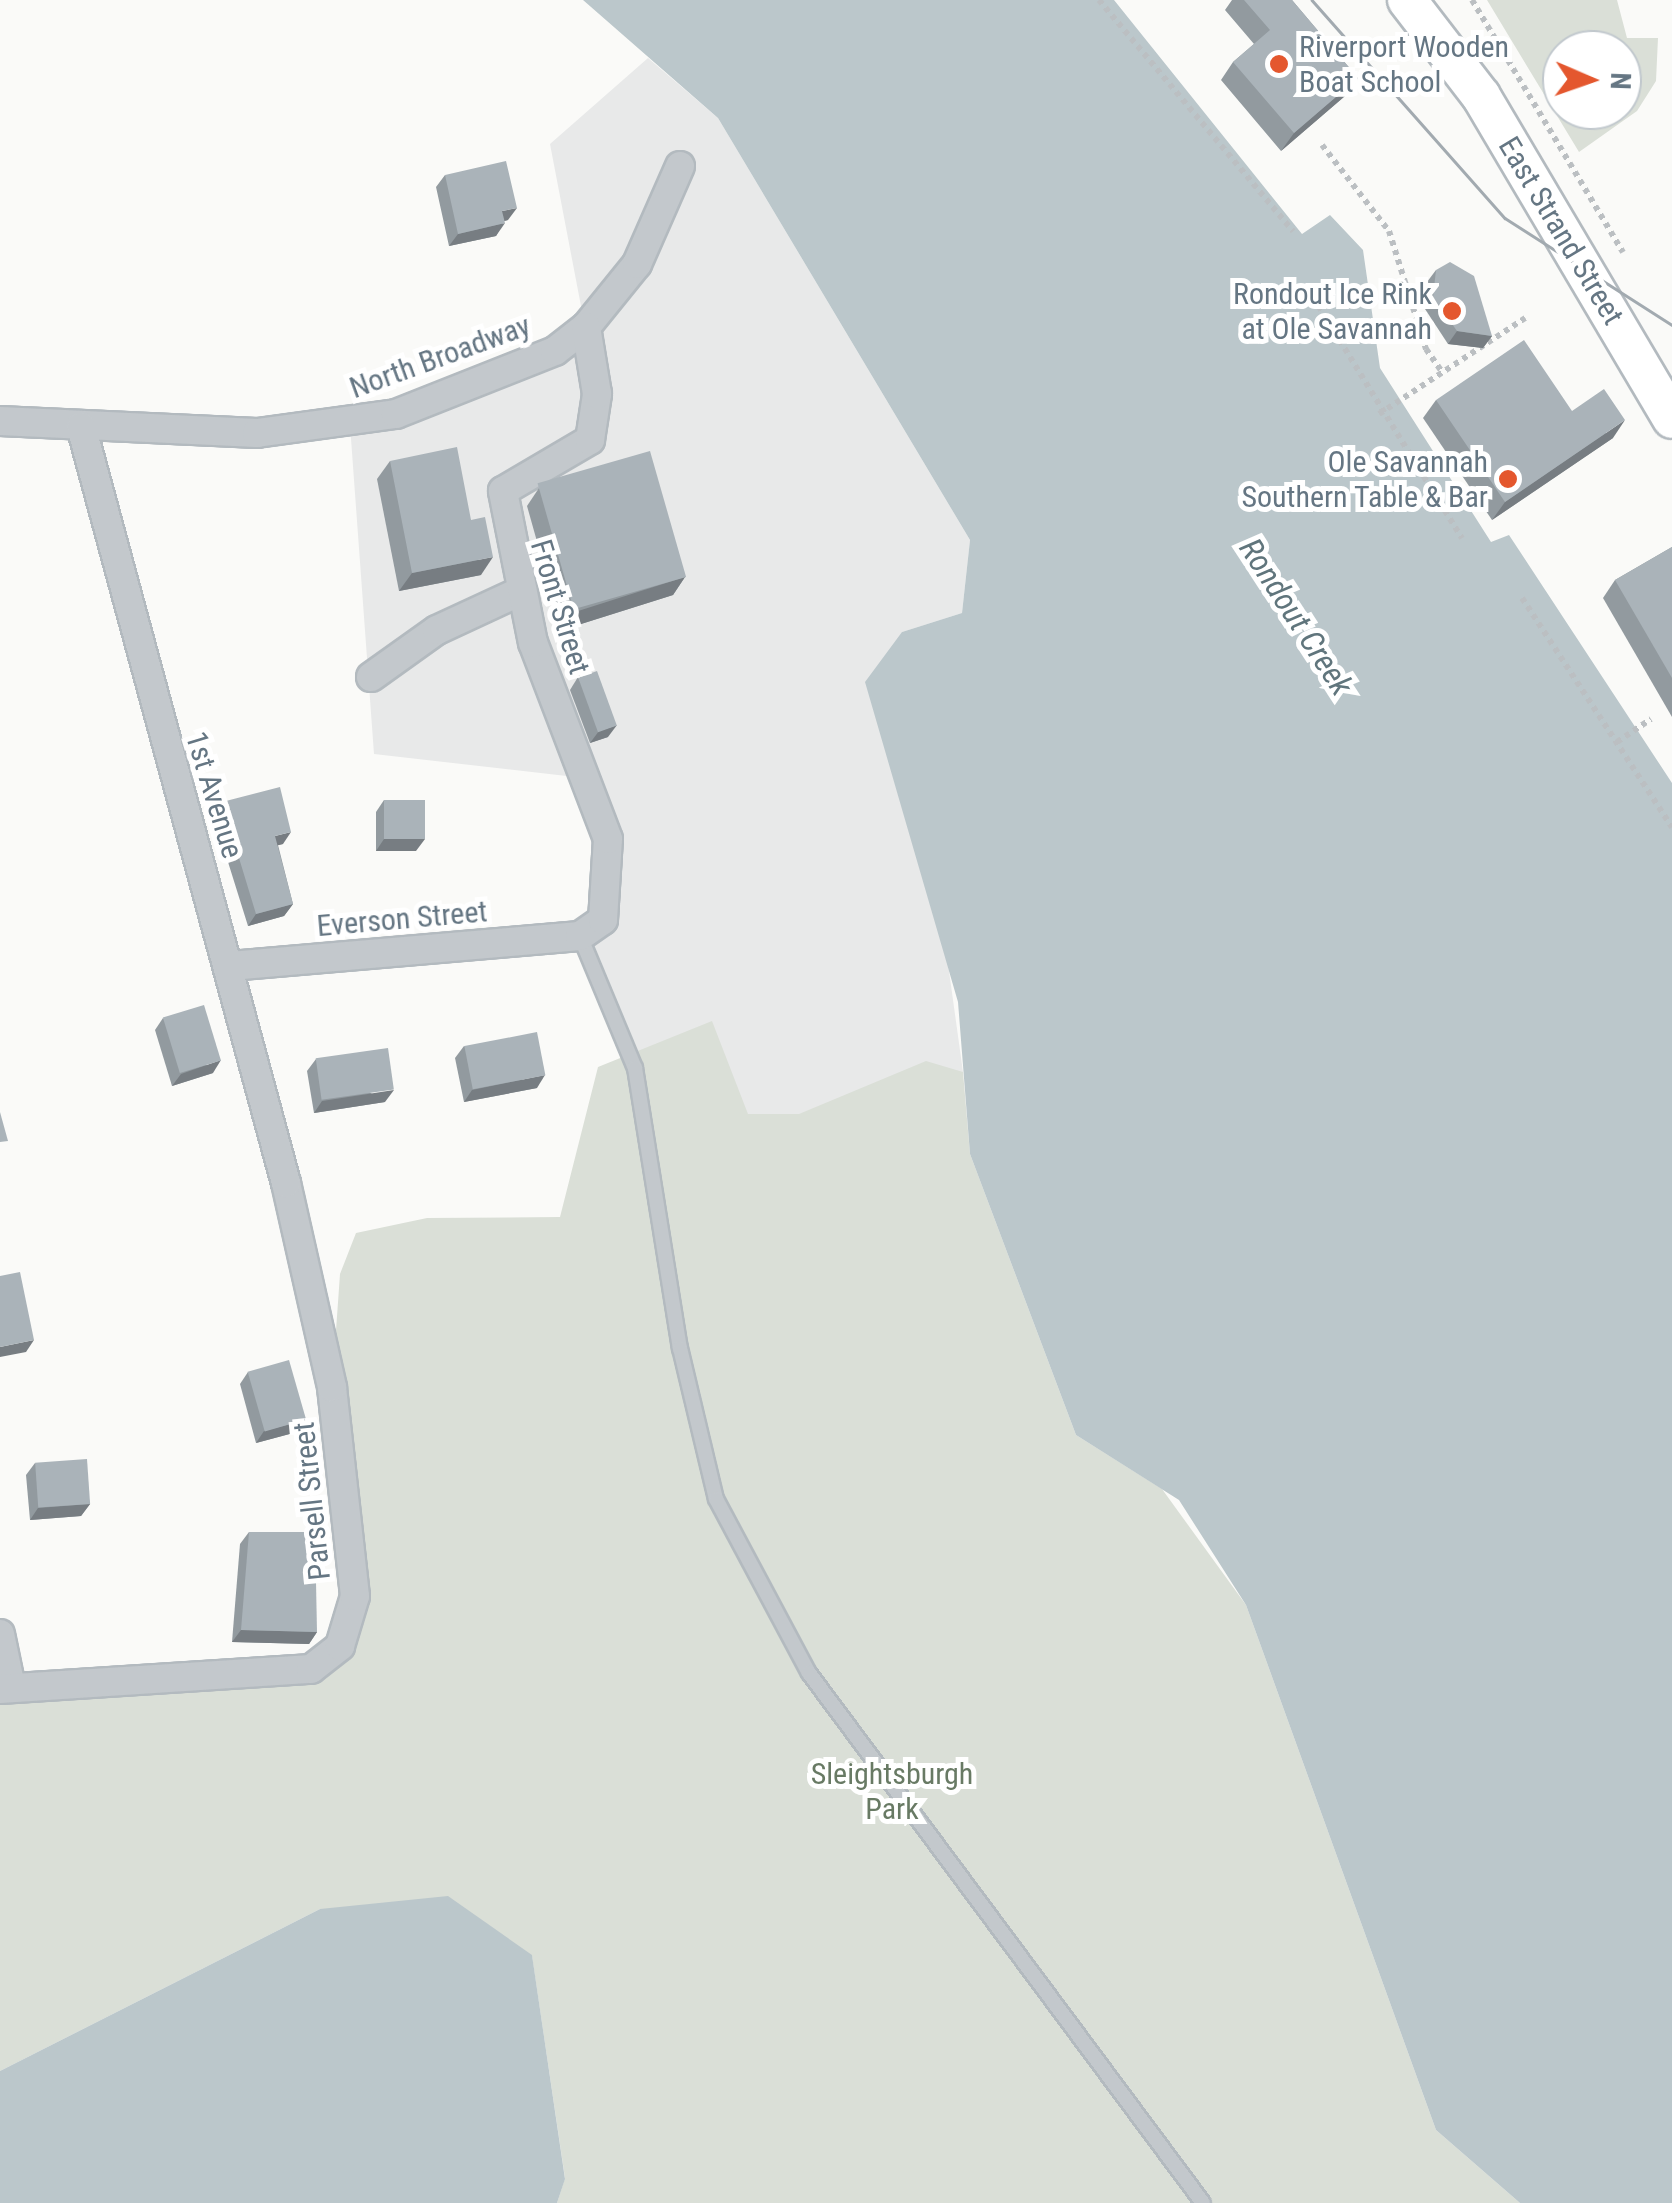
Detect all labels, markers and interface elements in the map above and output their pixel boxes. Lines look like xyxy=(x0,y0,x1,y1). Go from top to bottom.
place label: Riverport Wooden Boat School xyxy=(1299,29,1509,100)
north arrow xyxy=(1542,30,1642,130)
marker: Riverport Wooden Boat School xyxy=(1268,53,1290,75)
text: N xyxy=(1604,72,1637,90)
street label: East Strand Street xyxy=(1491,131,1631,331)
place label: Rondout Ice Rink at Ole Savannah xyxy=(1233,276,1432,346)
marker: Rondout Ice Rink at Ole Savannah xyxy=(1441,300,1463,322)
street label: North Broadway xyxy=(345,308,535,406)
place label: Ole Savannah Southern Table & Bar xyxy=(1241,444,1488,514)
marker: Ole Savannah Southern Table & Bar xyxy=(1497,468,1519,490)
water label: Rondout Creek xyxy=(1231,531,1361,703)
street label: Front Street xyxy=(523,535,597,679)
street label: 1st Avenue xyxy=(178,727,250,863)
street label: Everson Street xyxy=(315,894,489,944)
street label: Parsell Street xyxy=(286,1420,338,1582)
park label: Sleightsburgh Park xyxy=(811,1756,973,1826)

